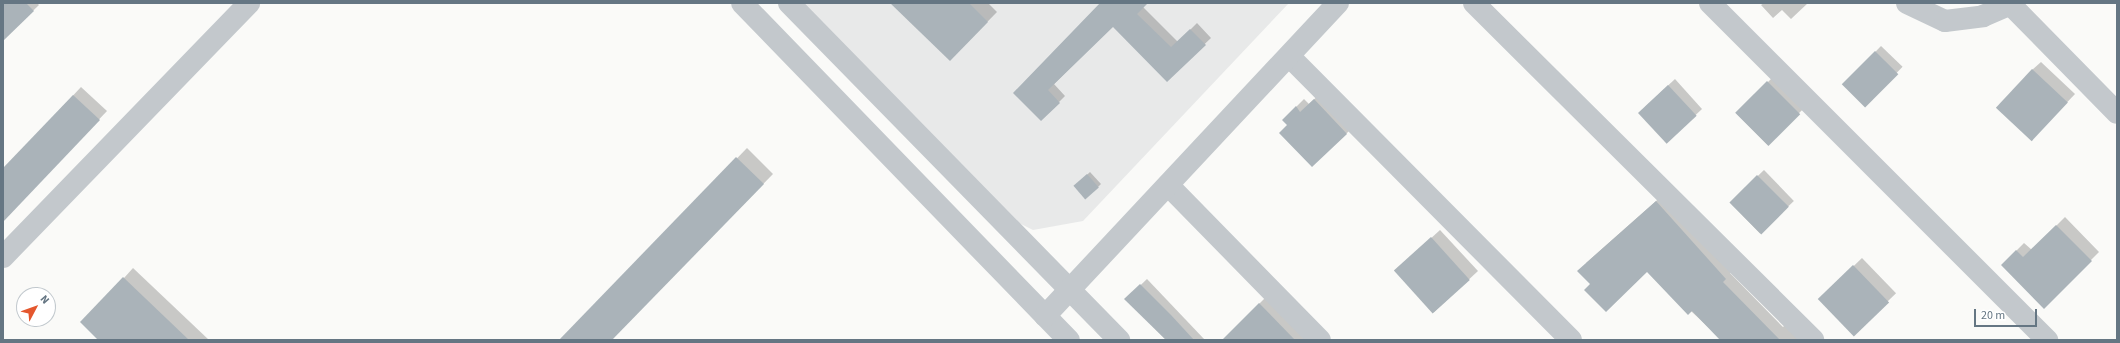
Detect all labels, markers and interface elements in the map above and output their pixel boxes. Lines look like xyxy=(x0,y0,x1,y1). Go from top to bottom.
north arrow xyxy=(16,287,56,327)
text: N xyxy=(37,292,53,307)
scale bar xyxy=(1976,301,2039,327)
text: 20 m xyxy=(1981,307,2005,324)

